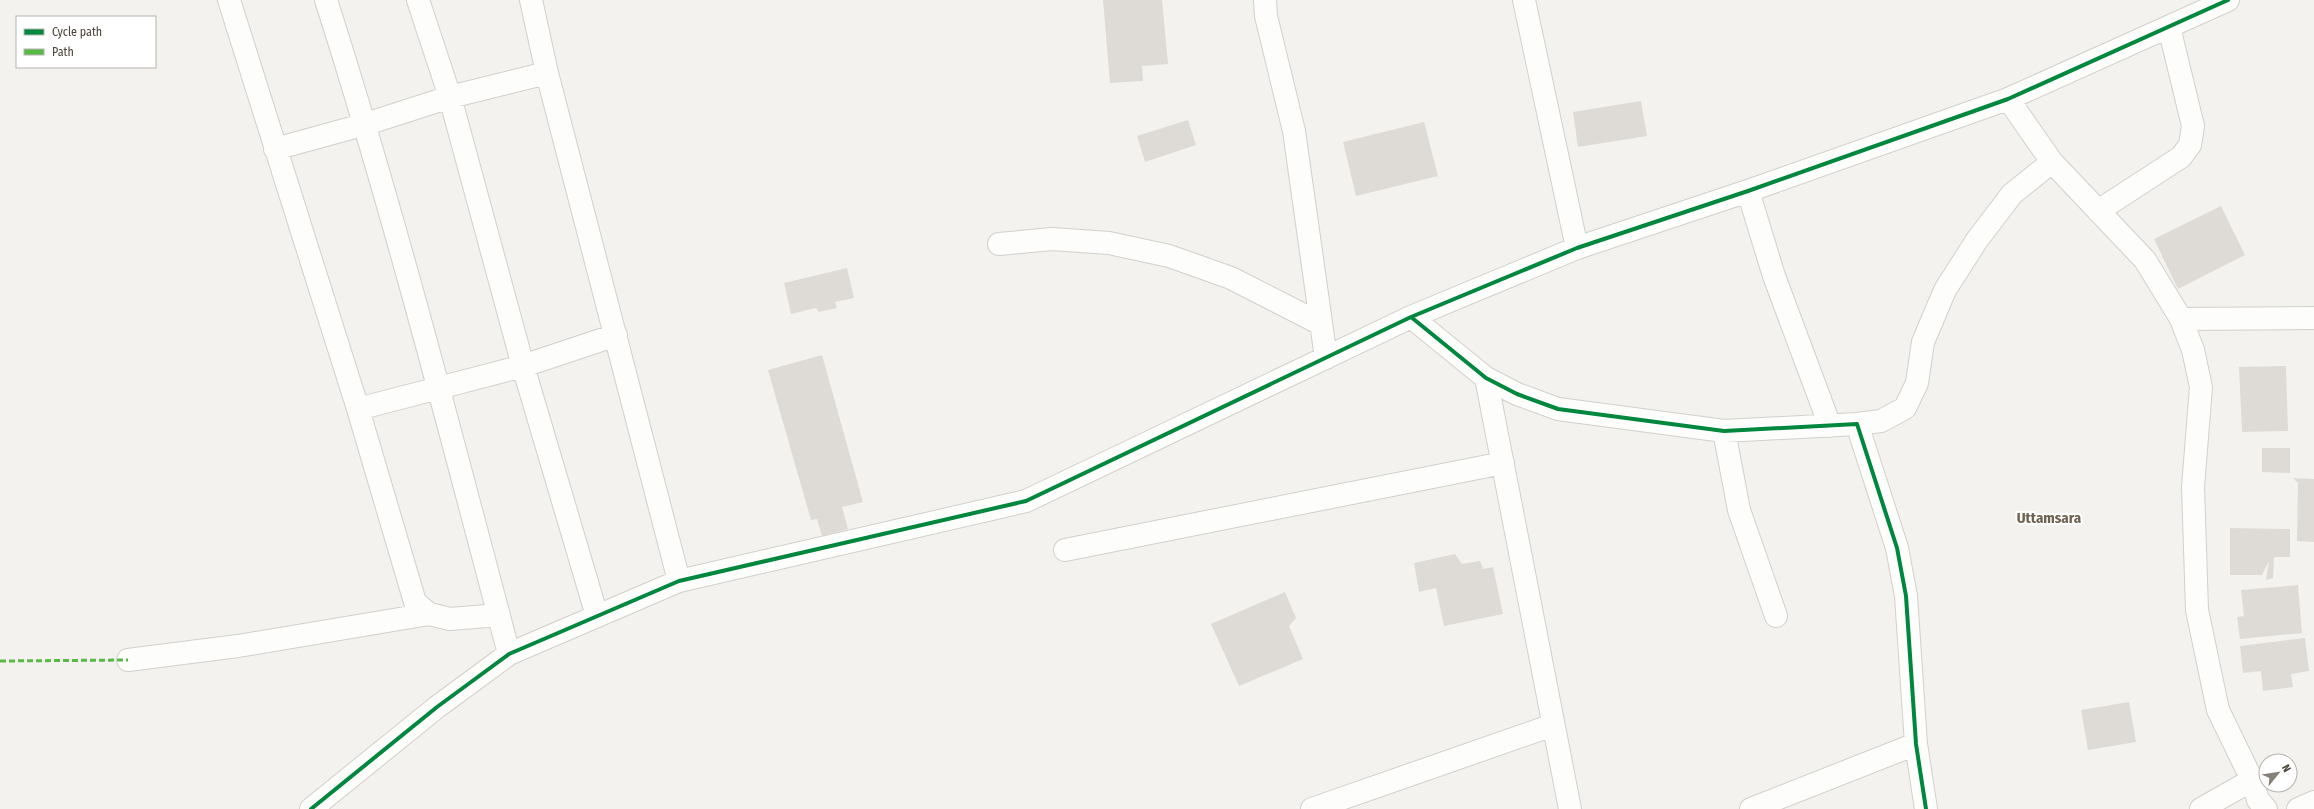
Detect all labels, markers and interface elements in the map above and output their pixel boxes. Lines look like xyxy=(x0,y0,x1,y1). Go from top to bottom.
legend xyxy=(16,16,156,68)
text: Cycle path xyxy=(52,25,102,39)
text: Path xyxy=(52,45,74,59)
district label: Uttamsara xyxy=(2017,509,2082,527)
north arrow xyxy=(2258,753,2298,793)
text: N xyxy=(2279,762,2294,774)

